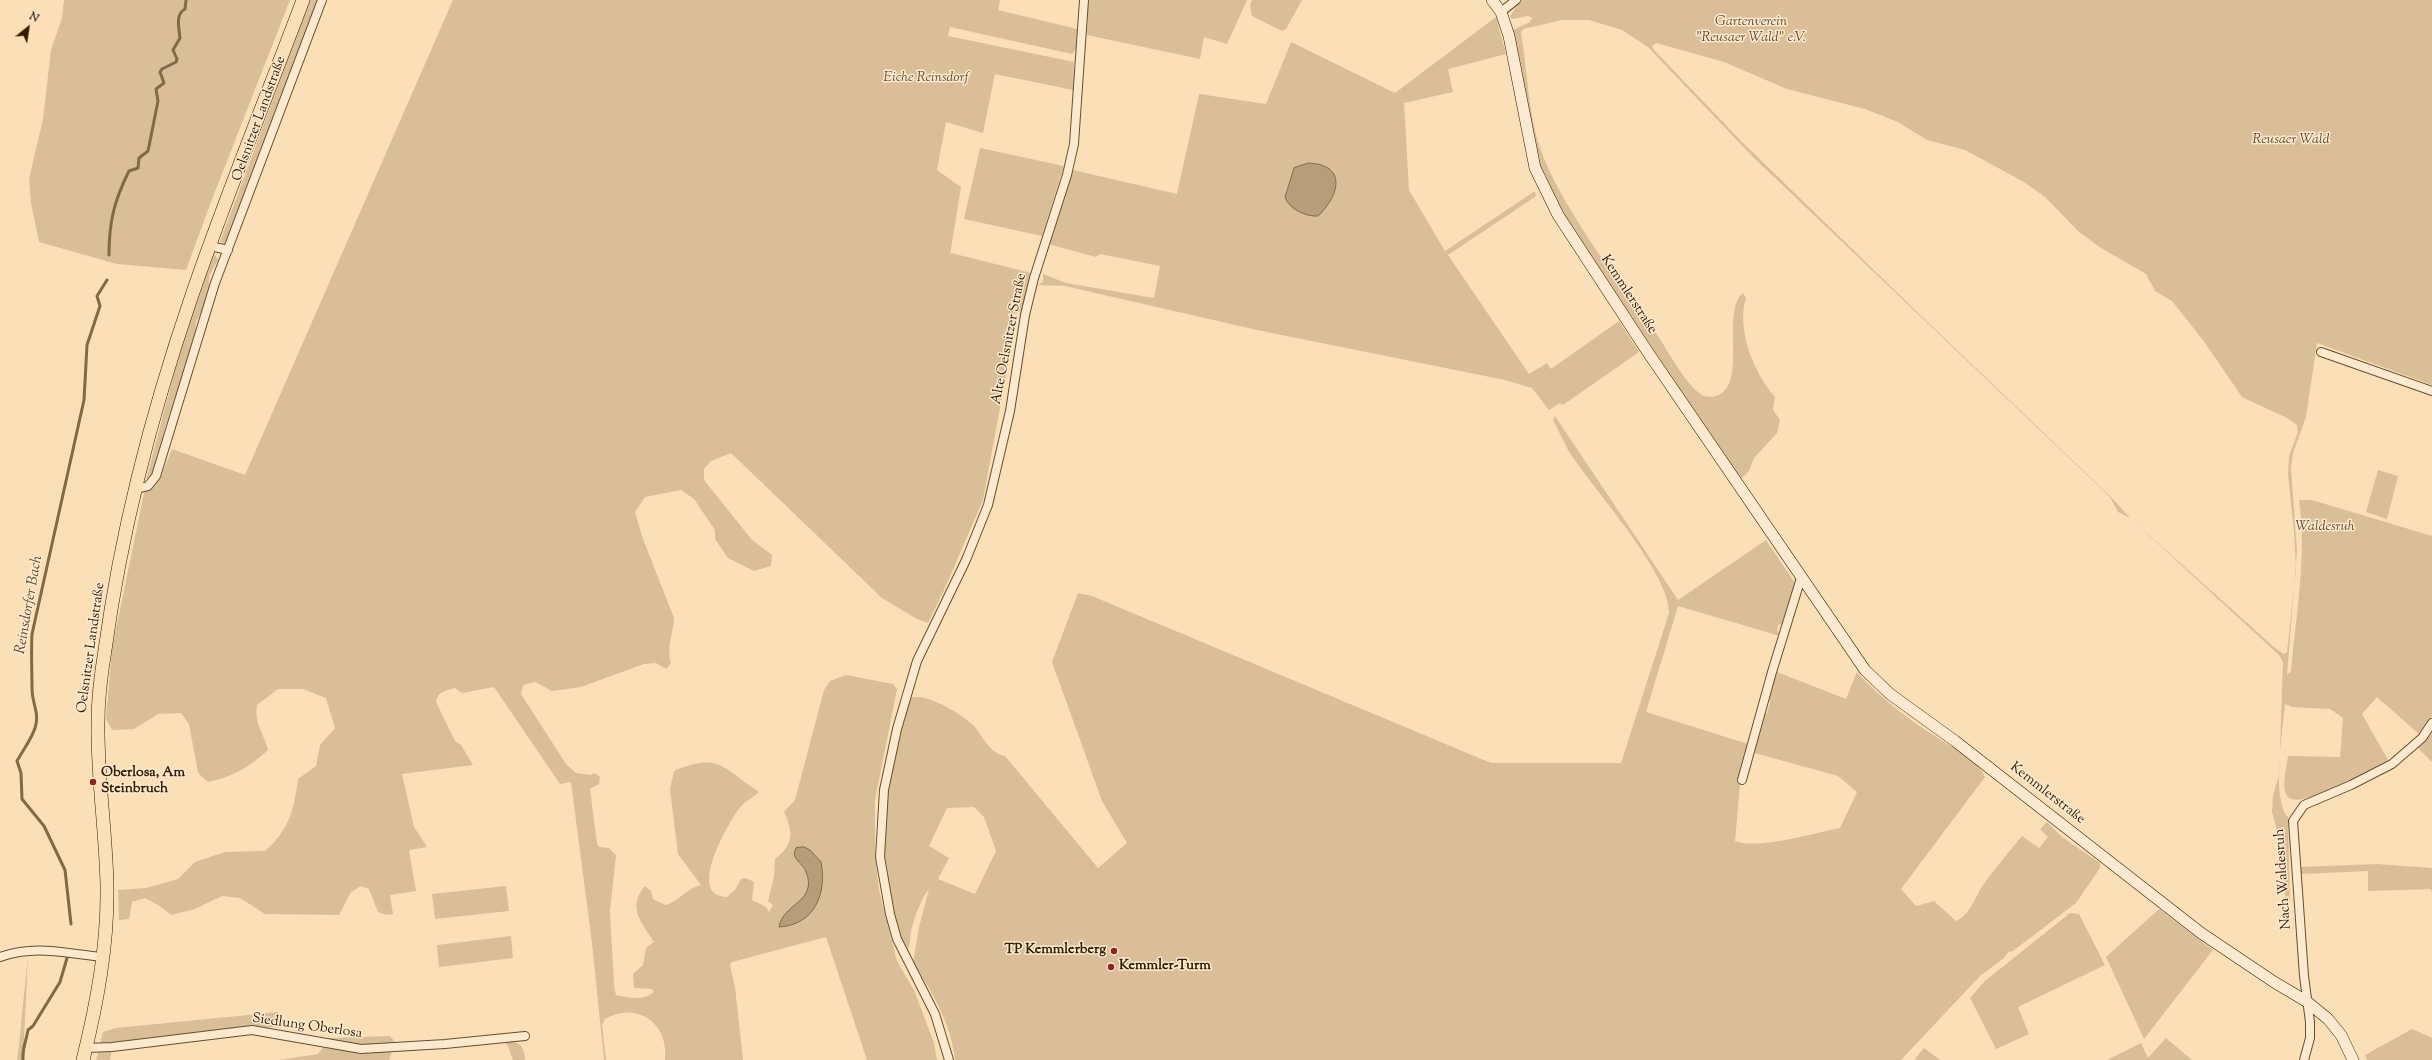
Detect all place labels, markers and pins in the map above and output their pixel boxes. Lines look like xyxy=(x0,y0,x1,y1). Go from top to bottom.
place label: Oberlosa, Am Steinbruch xyxy=(101,766,185,798)
marker: Oberlosa, Am Steinbruch xyxy=(88,777,98,787)
place label: TP Kemmlerberg xyxy=(1004,943,1106,959)
marker: TP Kemmlerberg xyxy=(1109,946,1119,956)
place label: Kemmler-Turm xyxy=(1119,959,1211,975)
marker: Kemmler-Turm xyxy=(1106,962,1116,972)

